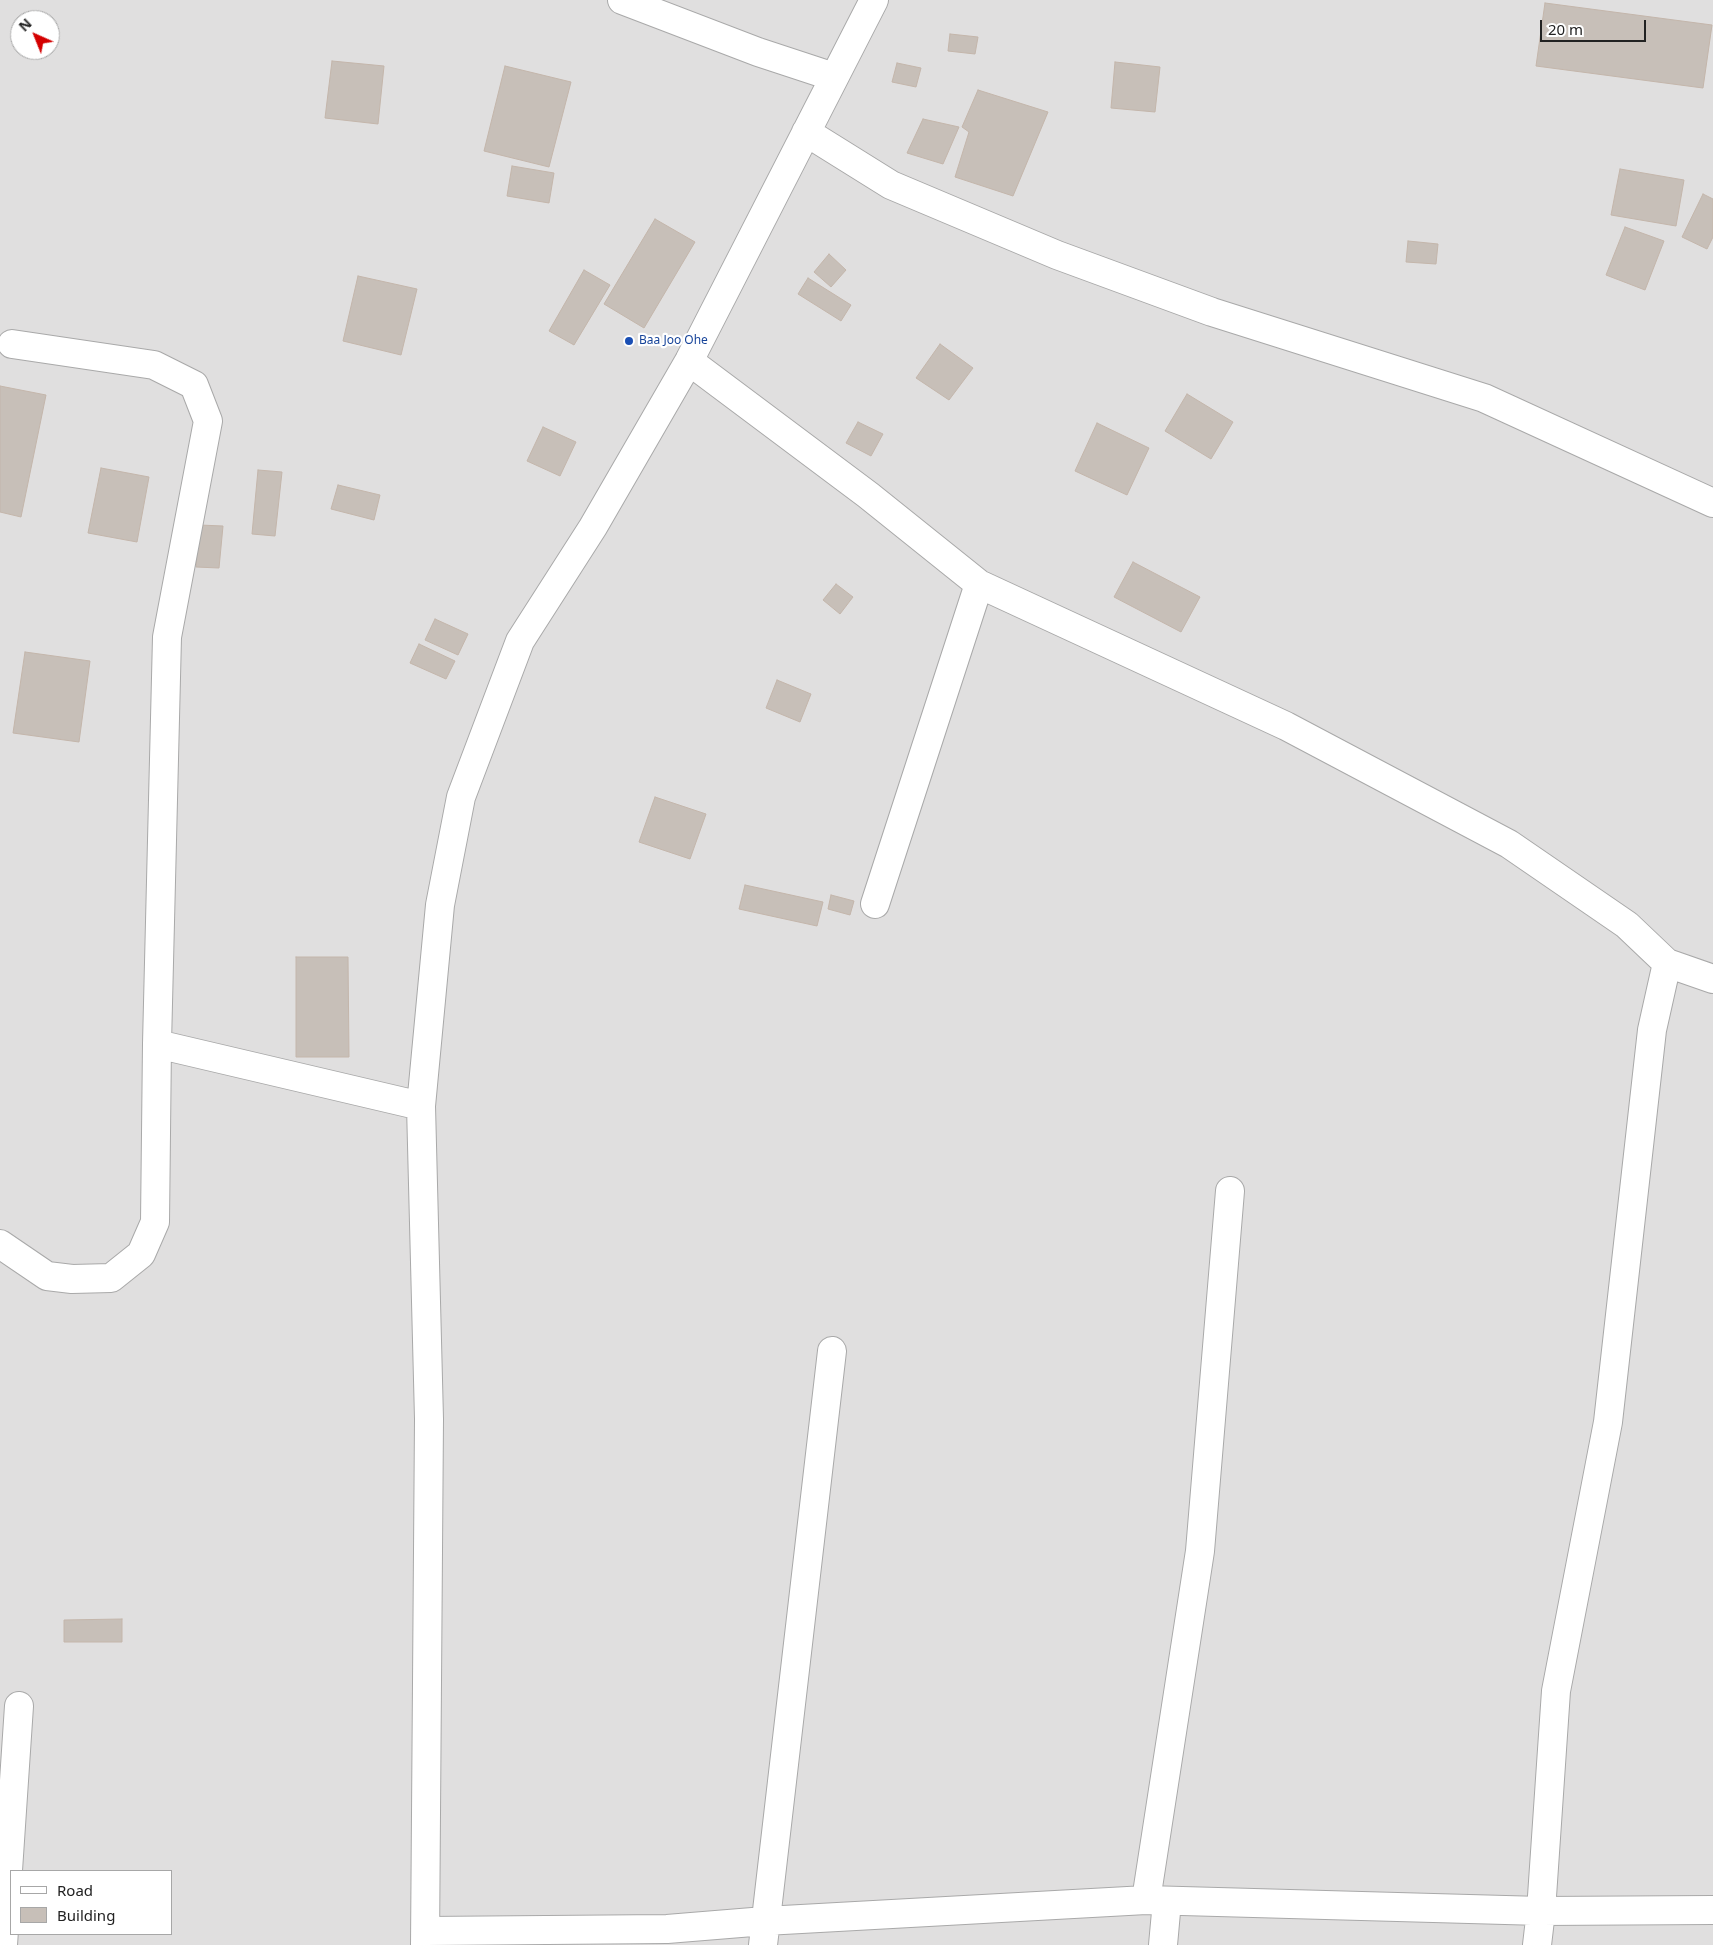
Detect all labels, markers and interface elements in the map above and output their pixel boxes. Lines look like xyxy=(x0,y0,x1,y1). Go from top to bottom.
north arrow xyxy=(10,10,60,60)
scale bar xyxy=(1543,10,1649,42)
text: N xyxy=(14,14,36,35)
text: 20 m xyxy=(1548,19,1583,39)
place label: Baa Joo Ohe xyxy=(639,334,708,348)
marker: Baa Joo Ohe xyxy=(623,335,635,347)
legend xyxy=(10,1870,172,1935)
text: Road xyxy=(57,1880,93,1900)
text: Building xyxy=(57,1905,115,1925)

